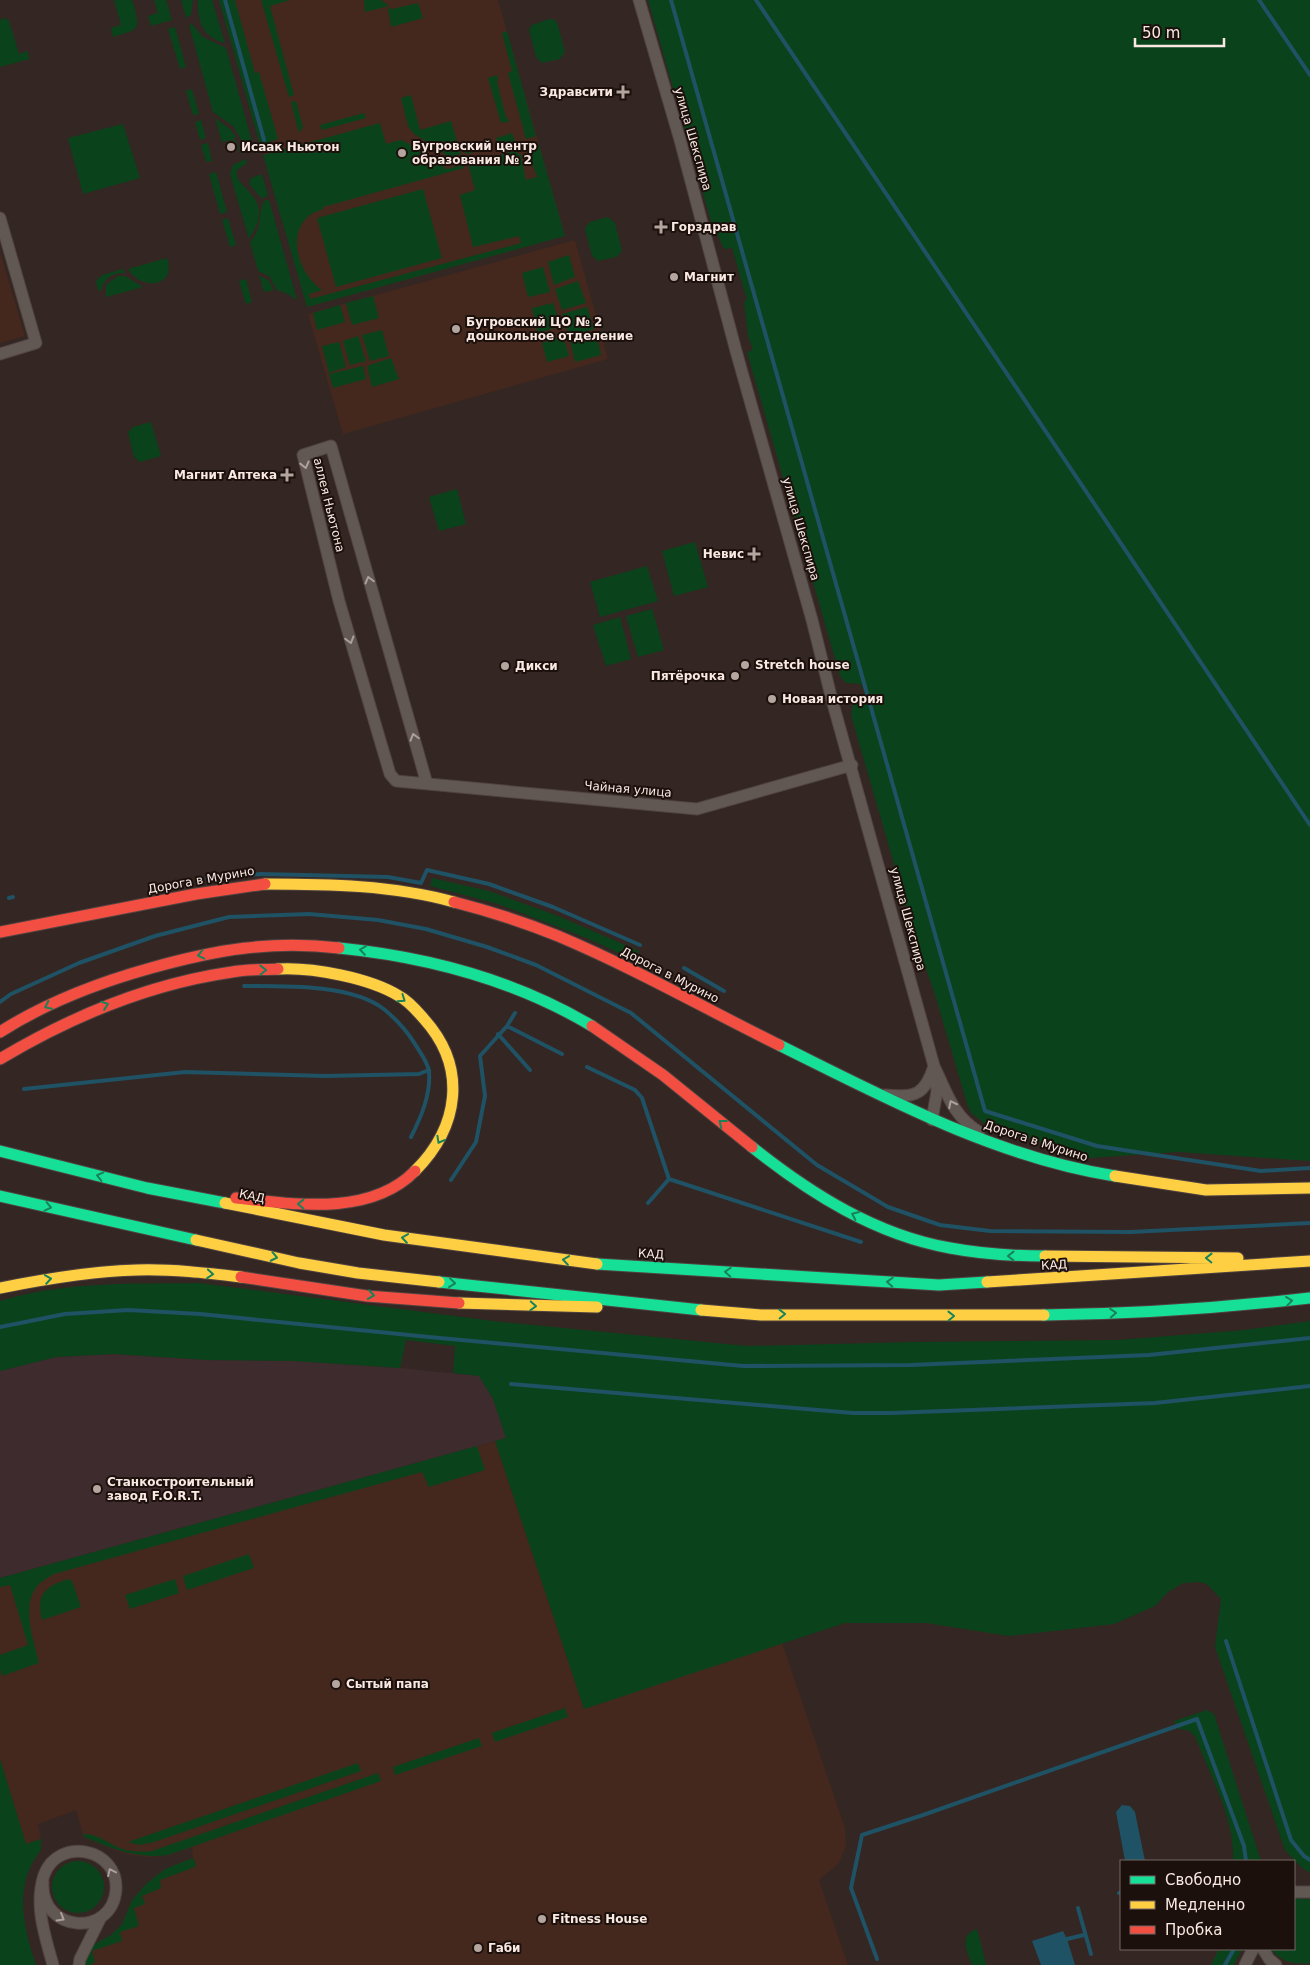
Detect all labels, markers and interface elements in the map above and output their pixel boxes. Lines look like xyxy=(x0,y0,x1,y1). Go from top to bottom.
scale bar xyxy=(1135,15,1224,47)
text: 50 m xyxy=(1142,24,1180,42)
place label: Здравсити xyxy=(540,85,613,99)
marker: Здравсити xyxy=(617,86,629,98)
street label: улица Шекспира xyxy=(672,86,714,192)
place label: Бугровский центр образования № 2 xyxy=(412,139,537,167)
place label: Исаак Ньютон xyxy=(241,140,339,154)
marker: Исаак Ньютон xyxy=(225,141,237,153)
marker: Бугровский центр образования № 2 xyxy=(396,147,408,159)
place label: Горздрав xyxy=(671,220,737,234)
marker: Горздрав xyxy=(655,221,667,233)
place label: Магнит xyxy=(684,270,734,284)
marker: Магнит xyxy=(668,271,680,283)
place label: Бугровский ЦО № 2 дошкольное отделение xyxy=(466,315,633,343)
marker: Бугровский ЦО № 2 дошкольное отделение xyxy=(450,323,462,335)
street label: аллея Ньютона xyxy=(310,456,348,554)
one-way arrow xyxy=(300,461,310,469)
place label: Магнит Аптека xyxy=(174,468,277,482)
marker: Магнит Аптека xyxy=(281,469,293,481)
street label: улица Шекспира xyxy=(780,476,822,582)
place label: Невис xyxy=(703,547,744,561)
marker: Невис xyxy=(748,548,760,560)
one-way arrow xyxy=(364,576,375,585)
one-way arrow xyxy=(344,635,355,644)
place label: Stretch house xyxy=(755,658,850,672)
place label: Дикси xyxy=(515,659,558,673)
marker: Stretch house xyxy=(739,659,751,671)
marker: Дикси xyxy=(499,660,511,672)
place label: Пятёрочка xyxy=(651,669,725,683)
marker: Пятёрочка xyxy=(729,670,741,682)
place label: Новая история xyxy=(782,692,883,706)
marker: Новая история xyxy=(766,693,778,705)
one-way arrow xyxy=(409,733,419,741)
street label: Чайная улица xyxy=(584,778,672,800)
street label: Дорога в Мурино xyxy=(147,864,255,896)
street label: улица Шекспира xyxy=(887,866,929,972)
street label: Дорога в Мурино xyxy=(619,944,721,1006)
one-way arrow xyxy=(359,945,367,956)
one-way arrow xyxy=(197,949,206,959)
one-way arrow xyxy=(259,964,267,975)
one-way arrow xyxy=(396,993,406,1002)
one-way arrow xyxy=(44,1000,53,1010)
one-way arrow xyxy=(101,1001,109,1011)
one-way arrow xyxy=(948,1100,958,1109)
street label: Дорога в Мурино xyxy=(982,1118,1090,1164)
one-way arrow xyxy=(718,1120,728,1129)
one-way arrow xyxy=(436,1135,446,1144)
one-way arrow xyxy=(95,1171,104,1182)
street label: КАД xyxy=(238,1186,266,1206)
one-way arrow xyxy=(297,1199,304,1209)
one-way arrow xyxy=(43,1201,52,1212)
one-way arrow xyxy=(851,1211,860,1221)
one-way arrow xyxy=(401,1233,409,1244)
street label: КАД xyxy=(638,1246,664,1262)
one-way arrow xyxy=(270,1251,279,1262)
one-way arrow xyxy=(1007,1251,1015,1261)
one-way arrow xyxy=(1205,1253,1212,1263)
one-way arrow xyxy=(562,1255,570,1266)
street label: КАД xyxy=(1041,1257,1067,1273)
one-way arrow xyxy=(724,1267,732,1278)
one-way arrow xyxy=(206,1268,214,1279)
one-way arrow xyxy=(43,1274,52,1284)
one-way arrow xyxy=(886,1276,894,1287)
one-way arrow xyxy=(448,1278,456,1289)
one-way arrow xyxy=(367,1289,375,1300)
one-way arrow xyxy=(1285,1296,1293,1307)
one-way arrow xyxy=(529,1300,537,1311)
one-way arrow xyxy=(1110,1308,1118,1319)
one-way arrow xyxy=(778,1309,786,1319)
one-way arrow xyxy=(948,1311,955,1321)
place label: Станкостроительный завод F.O.R.T. xyxy=(107,1475,254,1503)
marker: Станкостроительный завод F.O.R.T. xyxy=(91,1483,103,1495)
place label: Сытый папа xyxy=(346,1677,429,1691)
marker: Сытый папа xyxy=(330,1678,342,1690)
legend xyxy=(1120,1860,1295,1950)
one-way arrow xyxy=(108,1868,118,1877)
text: Свободно xyxy=(1165,1871,1241,1889)
text: Медленно xyxy=(1165,1896,1245,1914)
one-way arrow xyxy=(55,1911,64,1921)
place label: Fitness House xyxy=(552,1912,647,1926)
marker: Fitness House xyxy=(536,1913,548,1925)
text: Пробка xyxy=(1165,1921,1222,1939)
place label: Габи xyxy=(488,1941,521,1955)
marker: Габи xyxy=(472,1942,484,1954)

